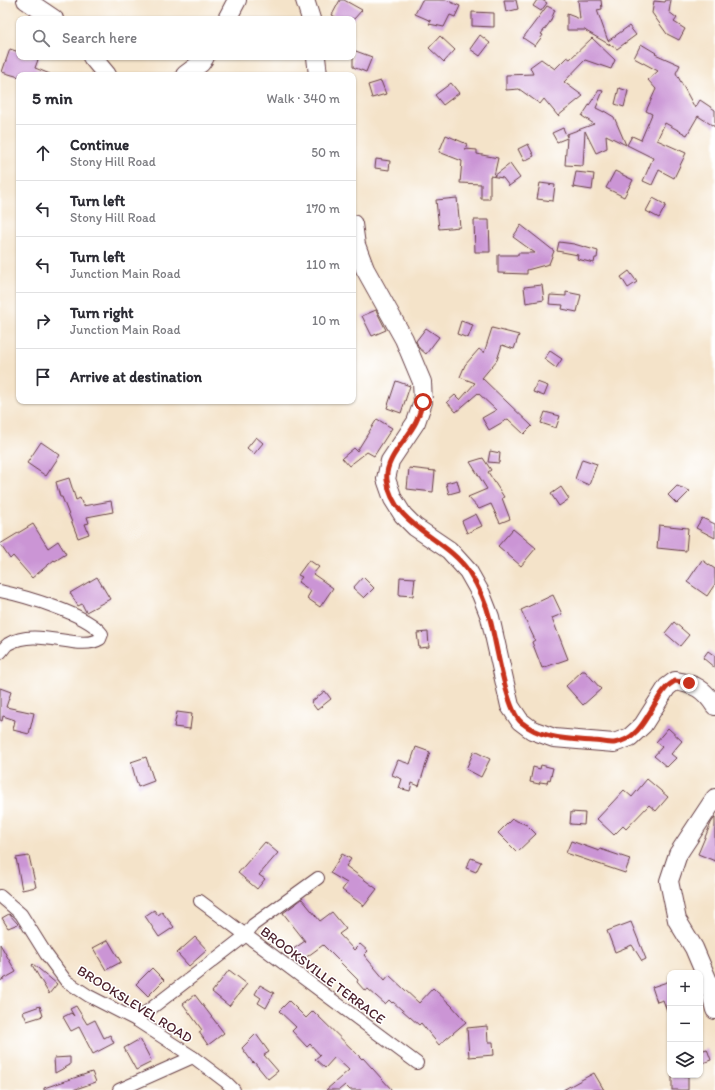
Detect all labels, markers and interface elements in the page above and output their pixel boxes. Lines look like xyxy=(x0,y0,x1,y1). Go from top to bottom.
search box xyxy=(16,16,356,60)
icon: search xyxy=(30,27,52,49)
text: Search here xyxy=(62,29,137,47)
text: 5 min xyxy=(32,88,72,108)
text: Walk · 340 m xyxy=(267,91,340,106)
text: Continue xyxy=(70,136,129,154)
icon: ahead xyxy=(32,142,54,164)
text: 50 m xyxy=(311,145,340,160)
text: Stony Hill Road xyxy=(70,154,156,169)
text: Turn left xyxy=(70,192,125,210)
icon: left xyxy=(32,198,54,220)
text: 170 m xyxy=(306,201,340,216)
text: Stony Hill Road xyxy=(70,210,156,225)
text: Turn left xyxy=(70,248,125,266)
icon: left xyxy=(32,254,54,276)
text: 110 m xyxy=(306,257,340,272)
text: Junction Main Road xyxy=(70,266,180,281)
text: Turn right xyxy=(70,304,134,322)
icon: right xyxy=(32,310,54,332)
text: 10 m xyxy=(312,313,340,328)
text: Junction Main Road xyxy=(70,322,180,337)
icon: arrive xyxy=(32,366,54,388)
text: Arrive at destination xyxy=(70,368,202,386)
route start xyxy=(414,393,432,411)
route end xyxy=(680,674,698,692)
street label: BROOKSVILLE TERRACE xyxy=(257,923,389,1028)
street label: BROOKSLEVEL ROAD xyxy=(74,962,196,1047)
map controls xyxy=(667,970,703,1078)
button: + xyxy=(667,970,703,1006)
button: − xyxy=(667,1006,703,1042)
button: layers xyxy=(667,1042,703,1078)

